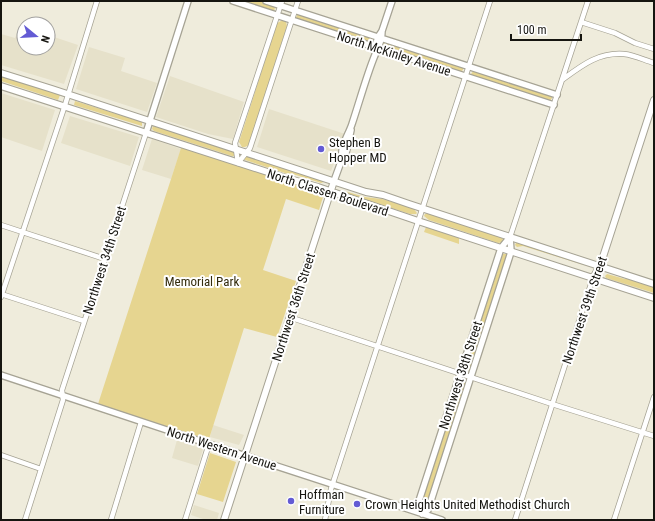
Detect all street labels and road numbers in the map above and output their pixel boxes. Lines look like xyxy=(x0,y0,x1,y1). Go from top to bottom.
street label: North McKinley Avenue xyxy=(335,28,453,79)
street label: North Classen Boulevard xyxy=(265,166,390,219)
street label: Northwest 34th Street xyxy=(80,204,129,316)
street label: Northwest 36th Street xyxy=(269,251,318,363)
street label: Northwest 39th Street xyxy=(559,254,610,366)
street label: Northwest 38th Street xyxy=(436,319,485,431)
street label: North Western Avenue xyxy=(165,424,279,473)

